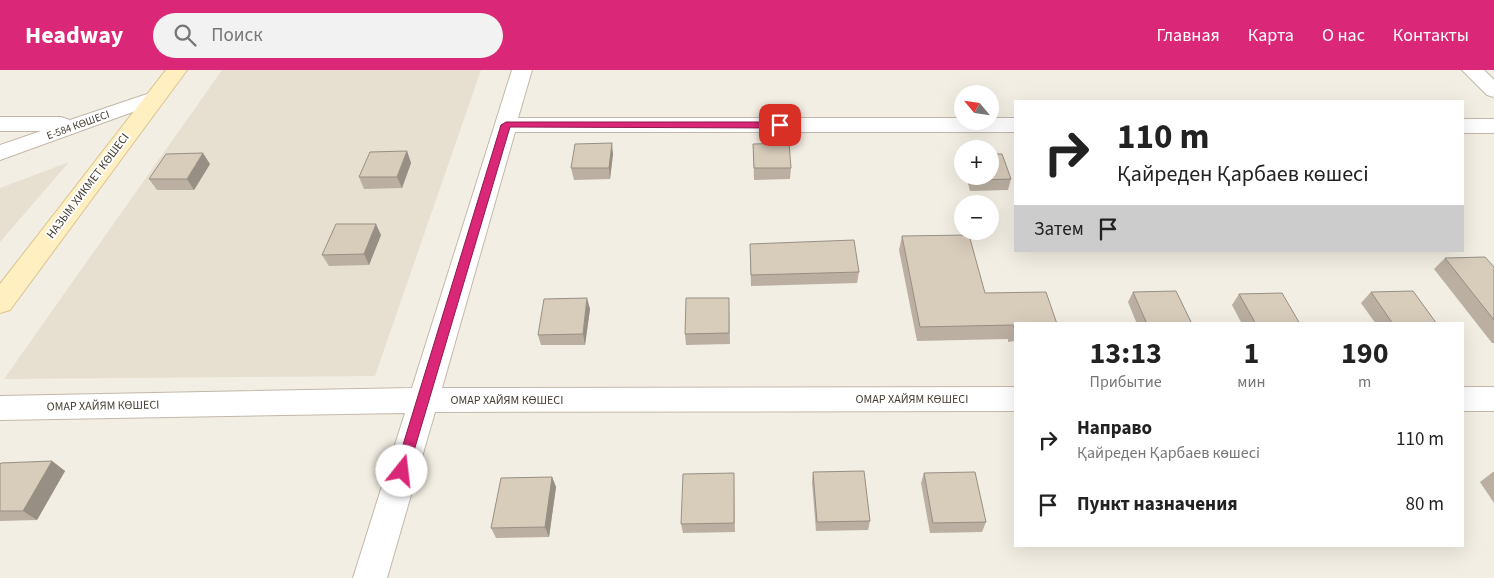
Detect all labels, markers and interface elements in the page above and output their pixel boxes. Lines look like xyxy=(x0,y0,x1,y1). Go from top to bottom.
search box xyxy=(153,13,503,58)
text: Headway xyxy=(25,18,123,53)
icon: search xyxy=(171,21,199,49)
text: Поиск xyxy=(211,22,263,49)
text: Главная xyxy=(1157,23,1220,48)
text: Карта xyxy=(1248,23,1294,48)
text: О нас xyxy=(1322,23,1365,48)
text: Контакты xyxy=(1393,23,1469,48)
north arrow xyxy=(954,85,999,130)
map controls xyxy=(954,85,999,240)
pin xyxy=(759,104,801,146)
street label: Е-584 КӨШЕСІ xyxy=(44,107,112,143)
icon: arrive xyxy=(766,111,794,139)
text: 110 m xyxy=(1117,112,1209,162)
icon: right xyxy=(1034,120,1099,185)
street label: НАЗЫМ ХИКМЕТ КӨШЕСІ xyxy=(43,130,133,242)
button: + xyxy=(954,140,999,185)
text: Қайреден Қарбаев көшесі xyxy=(1117,158,1369,190)
button: − xyxy=(954,195,999,240)
icon: arrive xyxy=(1094,215,1122,243)
text: Затем xyxy=(1034,216,1084,243)
text: 13:13 xyxy=(1089,332,1162,375)
text: 1 xyxy=(1243,332,1259,375)
text: 190 xyxy=(1341,332,1388,375)
text: Прибытие xyxy=(1090,371,1162,393)
text: мин xyxy=(1237,371,1265,393)
text: m xyxy=(1358,371,1371,393)
street label: ОМАР ХАЙЯМ КӨШЕСІ xyxy=(856,391,968,408)
street label: ОМАР ХАЙЯМ КӨШЕСІ xyxy=(451,392,563,409)
street label: ОМАР ХАЙЯМ КӨШЕСІ xyxy=(46,397,160,415)
text: Направо xyxy=(1077,415,1152,442)
icon: right xyxy=(1034,426,1062,454)
text: 110 m xyxy=(1396,426,1444,453)
text: Қайреден Қарбаев көшесі xyxy=(1077,442,1260,464)
position arrow xyxy=(375,444,427,496)
icon: arrive xyxy=(1034,491,1062,519)
text: Пункт назначения xyxy=(1077,491,1238,518)
text: 80 m xyxy=(1406,491,1444,518)

